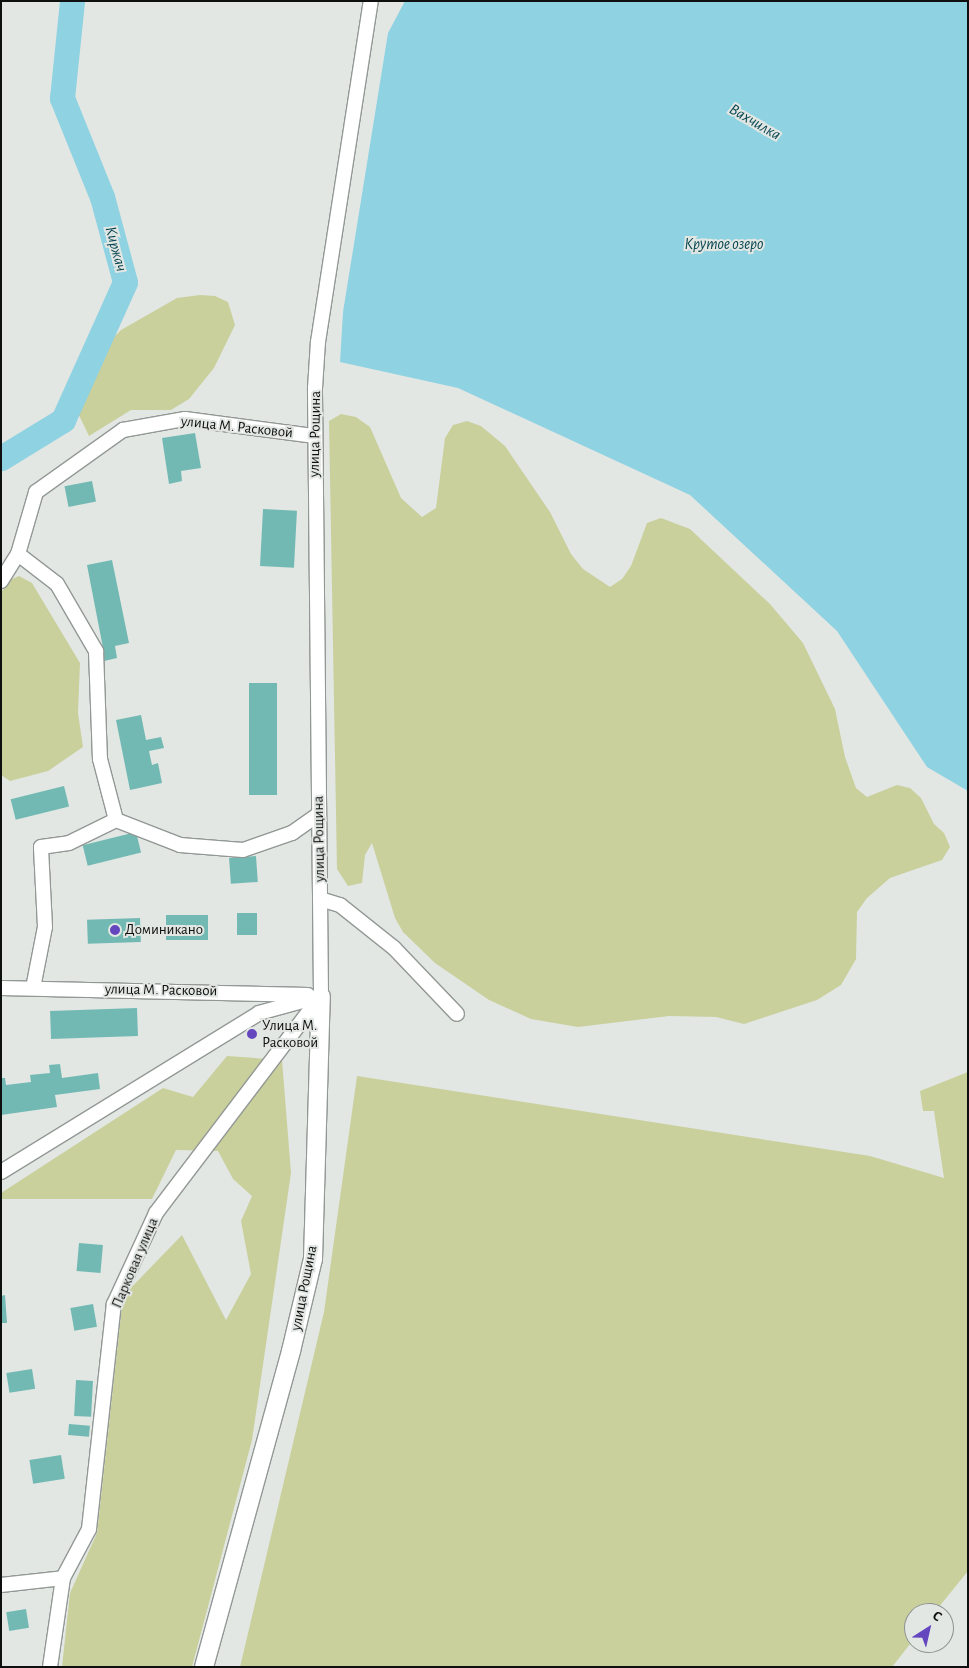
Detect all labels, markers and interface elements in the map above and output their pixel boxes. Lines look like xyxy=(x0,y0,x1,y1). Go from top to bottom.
water label: Вахчилка xyxy=(726,100,784,144)
water label: Киржач xyxy=(101,224,131,274)
water label: Крутое озеро xyxy=(685,234,763,254)
street label: улица Рощина xyxy=(305,391,325,477)
street label: улица М. Расковой xyxy=(180,412,294,442)
street label: улица Рощина xyxy=(309,796,329,882)
place label: Доминикано xyxy=(125,921,203,939)
marker: Доминикано xyxy=(109,924,121,936)
street label: улица М. Расковой xyxy=(105,980,217,1000)
place label: Улица М. Расковой xyxy=(262,1016,318,1051)
marker: Улица М. Расковой xyxy=(246,1028,258,1040)
street label: Парковая улица xyxy=(108,1215,162,1311)
street label: улица Рощина xyxy=(287,1244,321,1332)
north arrow xyxy=(904,1603,954,1653)
text: С xyxy=(930,1609,944,1624)

